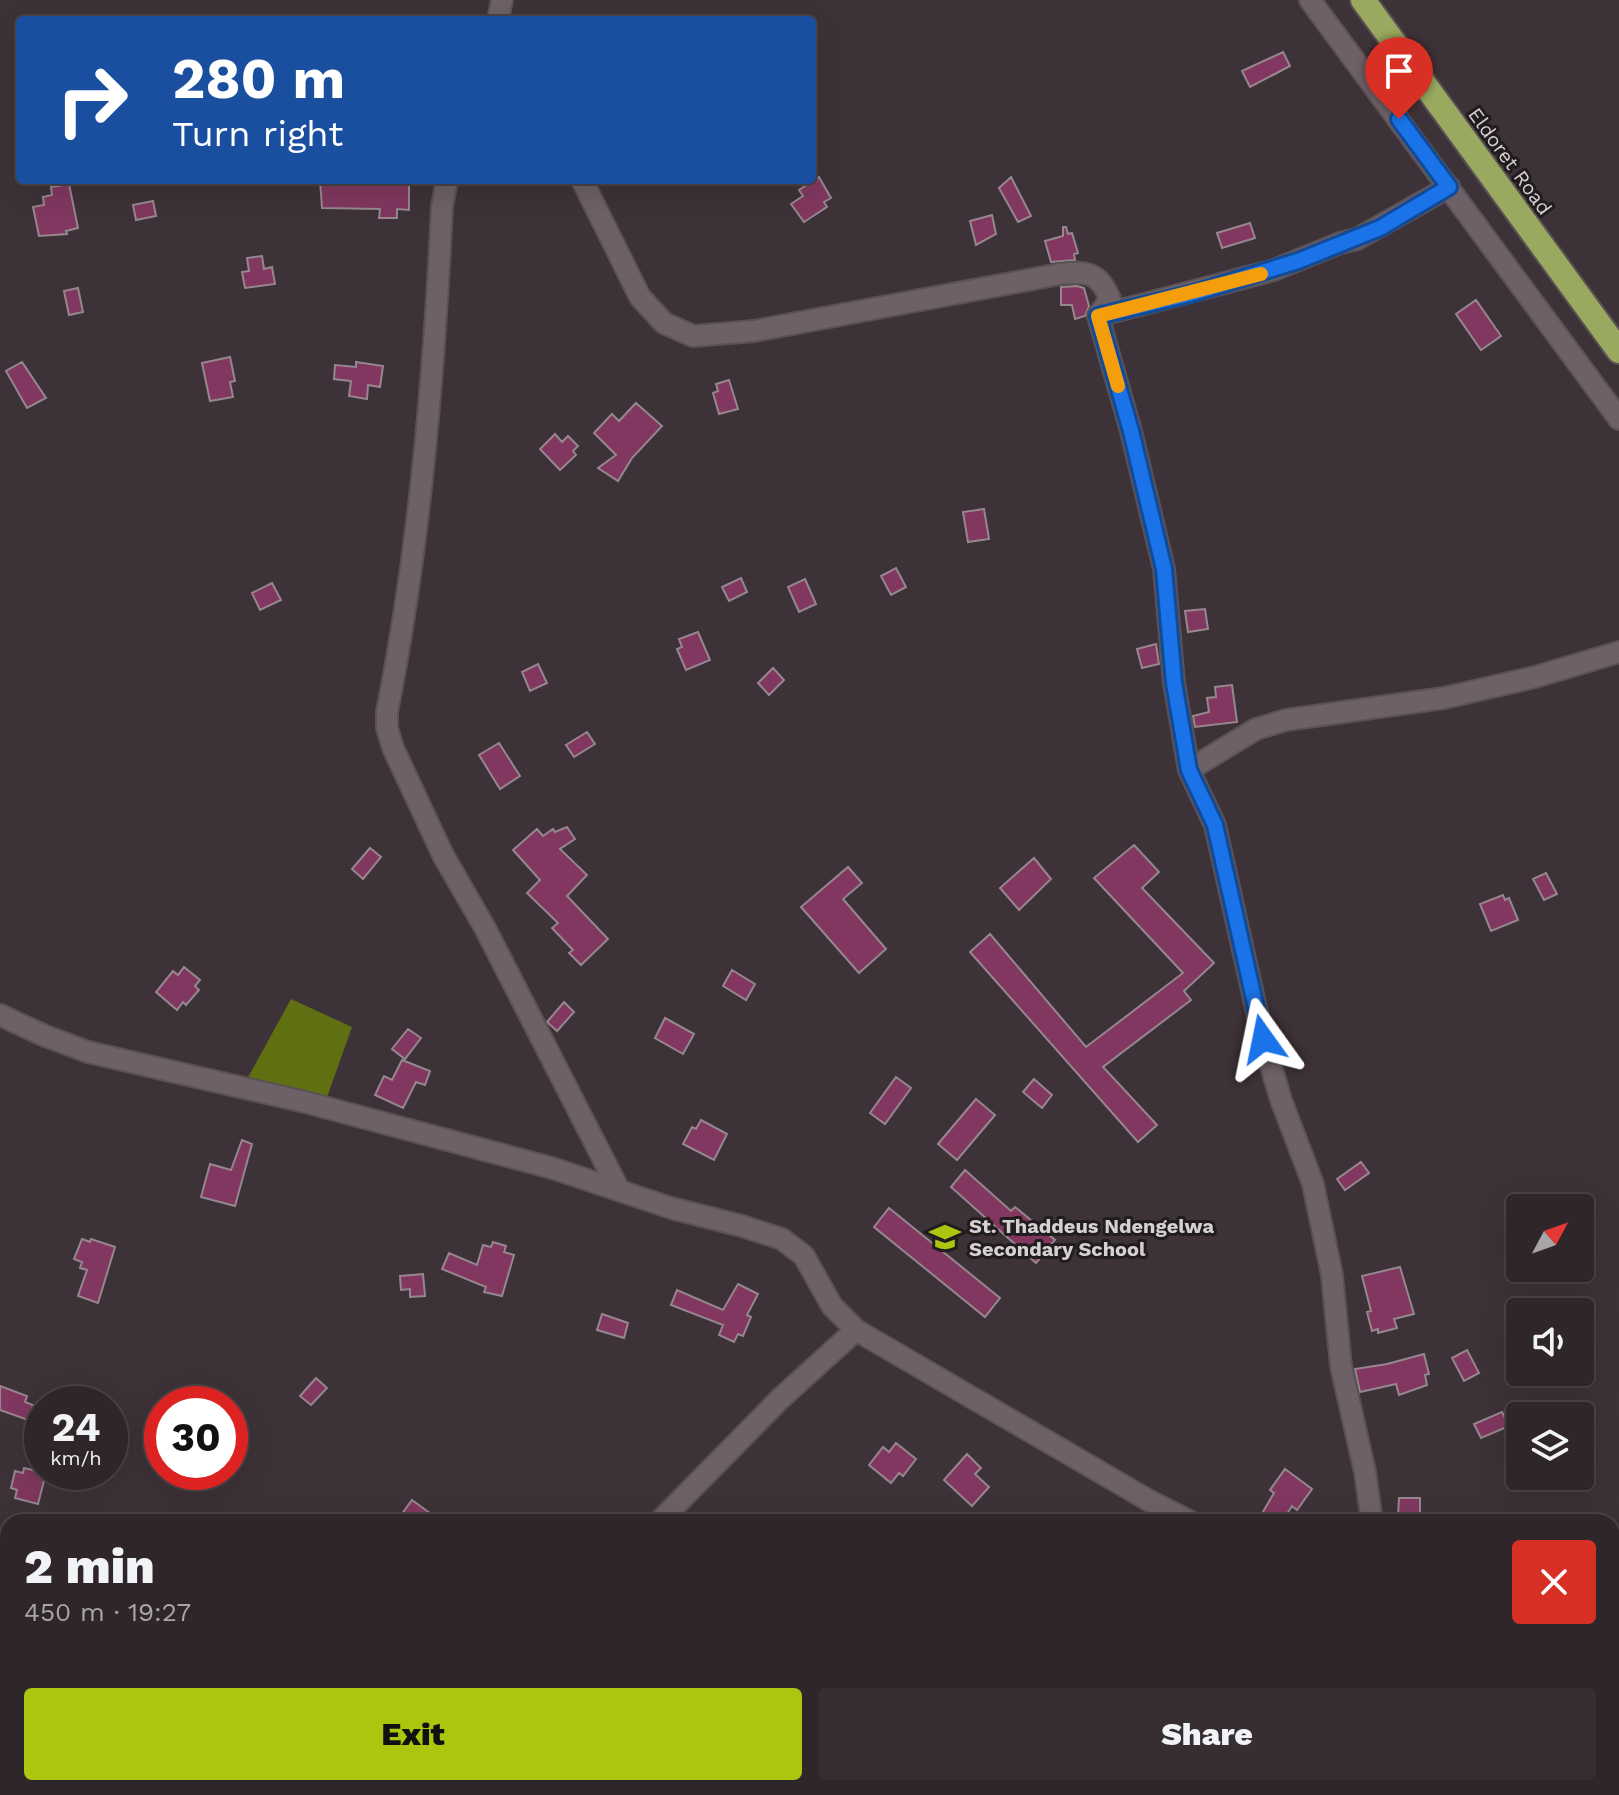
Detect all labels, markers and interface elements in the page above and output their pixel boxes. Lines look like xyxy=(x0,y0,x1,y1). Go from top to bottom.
pin xyxy=(1365,37,1433,119)
text: 280 m xyxy=(172,46,345,112)
icon: right xyxy=(40,48,144,152)
icon: arrive xyxy=(1377,49,1421,93)
street label: Eldoret Road xyxy=(1463,103,1557,219)
text: Turn right xyxy=(172,113,343,155)
position arrow xyxy=(1221,997,1305,1081)
north arrow xyxy=(1506,1194,1594,1282)
map controls xyxy=(1506,1194,1594,1490)
place label: St. Thaddeus Ndengelwa Secondary School xyxy=(969,1214,1214,1261)
school or university icon: St. Thaddeus Ndengelwa Secondary School xyxy=(928,1220,962,1254)
button: sound xyxy=(1506,1298,1594,1386)
speed limit sign: 30 xyxy=(144,1386,248,1490)
button: layers xyxy=(1506,1402,1594,1490)
text: 24 xyxy=(51,1404,101,1451)
text: km/h xyxy=(50,1446,102,1470)
text: 2 min xyxy=(24,1538,155,1595)
button: close xyxy=(1512,1540,1596,1624)
text: 450 m · 19:27 xyxy=(24,1597,191,1627)
button: Exit xyxy=(24,1688,802,1780)
button: Share xyxy=(818,1688,1596,1780)

